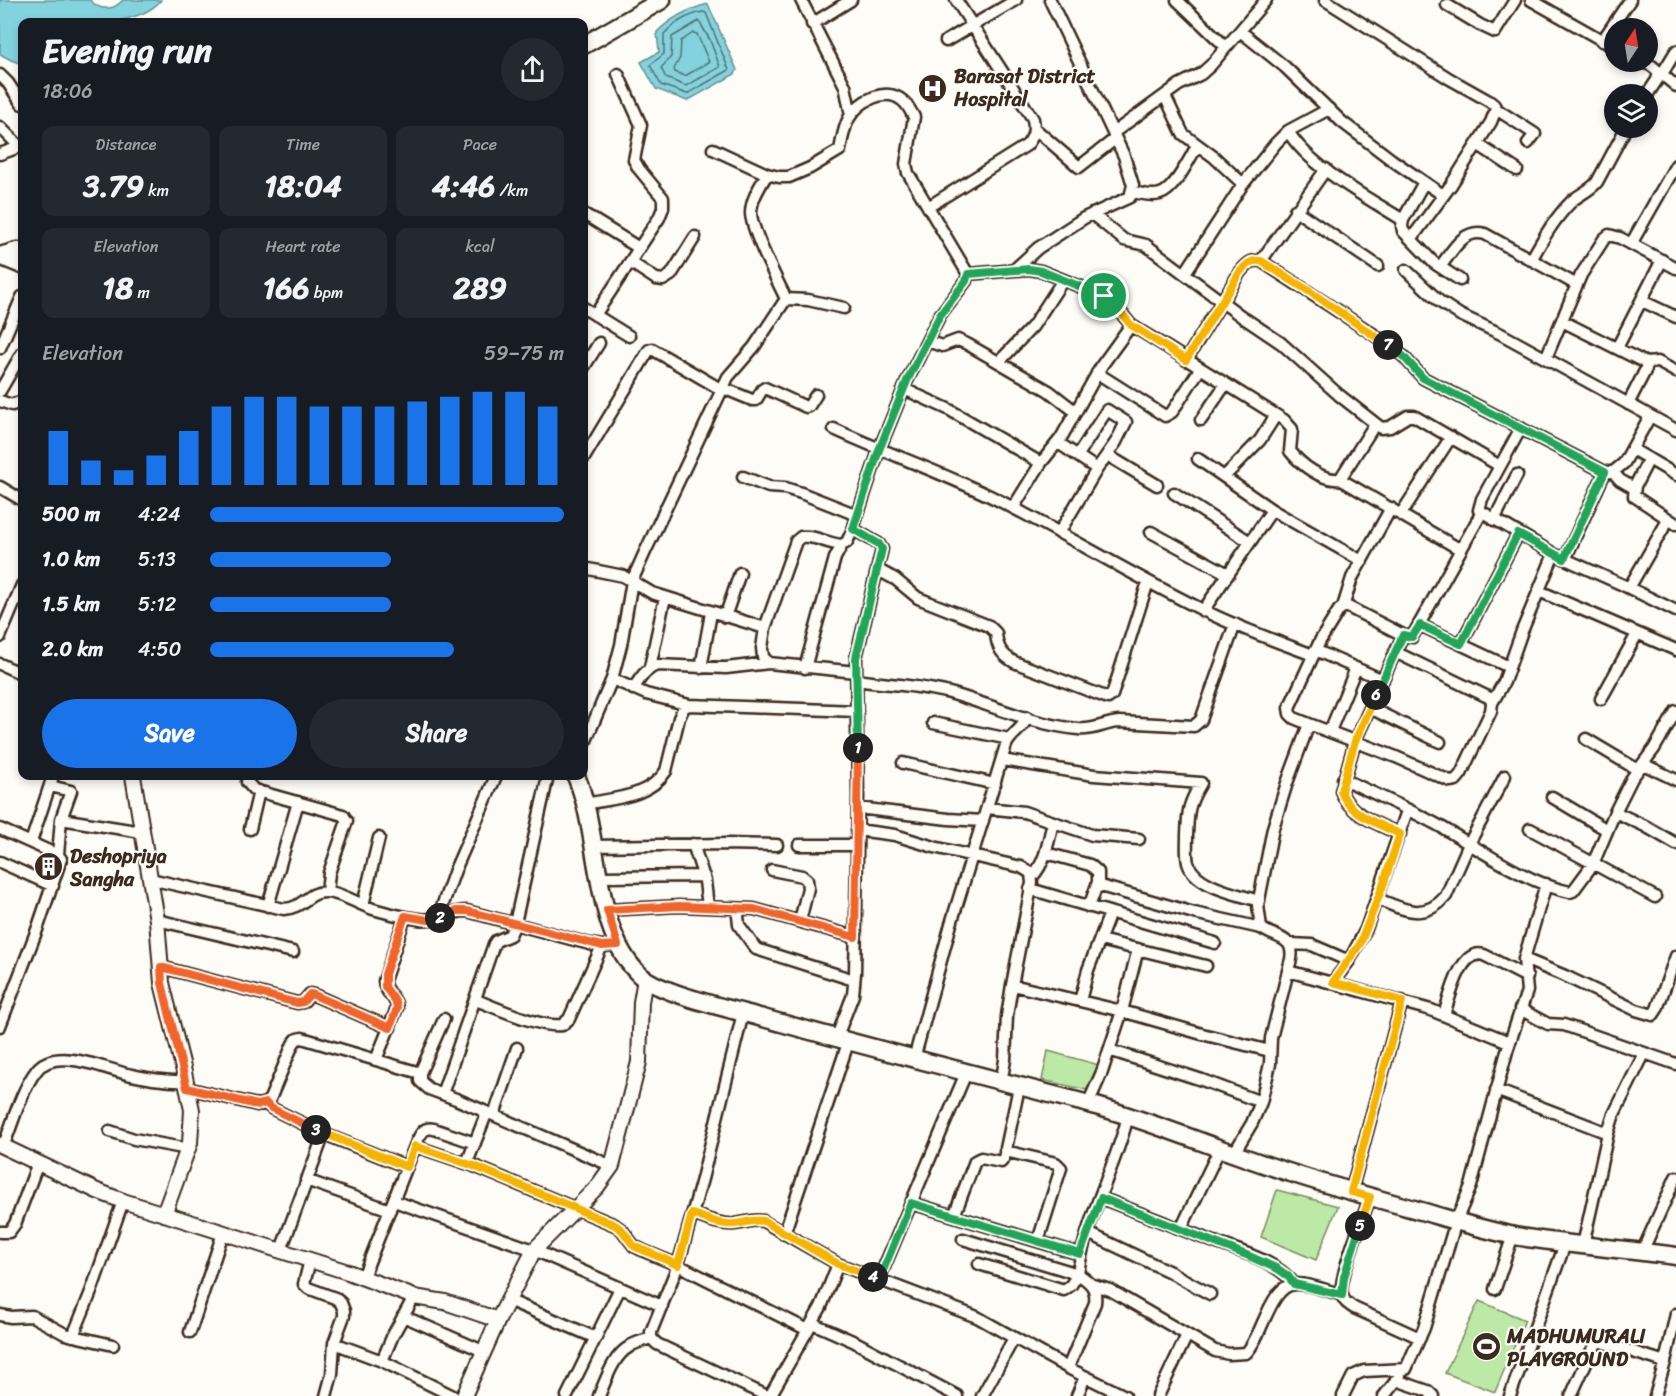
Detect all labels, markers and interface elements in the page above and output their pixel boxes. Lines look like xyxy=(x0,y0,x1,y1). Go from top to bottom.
north arrow xyxy=(1604,18,1658,72)
map controls xyxy=(1604,18,1658,138)
text: Evening run xyxy=(42,22,212,80)
button: share xyxy=(501,38,564,101)
place label: Barasat District Hospital xyxy=(953,59,1096,117)
hospital icon: Barasat District Hospital xyxy=(917,72,949,104)
text: 18:06 xyxy=(42,74,93,109)
button: layers xyxy=(1604,84,1658,138)
text: Distance xyxy=(96,130,156,159)
text: Time xyxy=(286,130,320,159)
text: Pace xyxy=(463,130,497,159)
text: 3.79 xyxy=(83,159,144,213)
text: 18:04 xyxy=(264,159,342,213)
text: 4:46 xyxy=(432,159,495,213)
text: km xyxy=(144,176,169,205)
text: /km xyxy=(495,176,528,205)
text: Elevation xyxy=(94,232,158,261)
text: Heart rate xyxy=(265,232,341,261)
text: kcal xyxy=(465,232,495,261)
text: 18 xyxy=(102,261,133,315)
text: 166 xyxy=(263,261,310,315)
text: 289 xyxy=(453,261,507,315)
pin xyxy=(1078,270,1129,321)
text: m xyxy=(133,278,150,307)
text: bpm xyxy=(310,278,343,307)
icon: arrive xyxy=(1087,279,1120,312)
pin: 7 xyxy=(1373,330,1403,360)
text: 7 xyxy=(1383,330,1393,359)
text: Elevation xyxy=(42,336,123,371)
text: 59–75 m xyxy=(484,336,564,371)
text: 500 m xyxy=(42,497,100,532)
text: 4:24 xyxy=(138,497,181,532)
text: 1.0 km xyxy=(42,542,100,577)
text: 5:13 xyxy=(138,542,176,577)
text: 1.5 km xyxy=(42,587,100,622)
text: 5:12 xyxy=(138,587,176,622)
text: 2.0 km xyxy=(42,632,103,667)
text: 4:50 xyxy=(138,632,181,667)
pin: 6 xyxy=(1361,680,1391,710)
text: 6 xyxy=(1371,680,1381,709)
button: Save xyxy=(42,699,297,768)
button: Share xyxy=(309,699,564,768)
pin: 1 xyxy=(843,733,873,763)
text: 1 xyxy=(855,733,861,762)
place label: Deshopriya Sangha xyxy=(69,839,167,897)
building icon: Deshopriya Sangha xyxy=(33,851,65,883)
pin: 2 xyxy=(425,903,455,933)
text: 2 xyxy=(435,903,445,932)
pin: 3 xyxy=(301,1115,331,1145)
text: 3 xyxy=(312,1115,320,1144)
pin: 5 xyxy=(1345,1211,1375,1241)
text: 5 xyxy=(1355,1211,1365,1240)
pin: 4 xyxy=(858,1262,888,1292)
text: 4 xyxy=(868,1262,878,1291)
place label: MADHUMURALI PLAYGROUND xyxy=(1506,1319,1646,1377)
sports icon: MADHUMURALI PLAYGROUND xyxy=(1470,1331,1502,1363)

